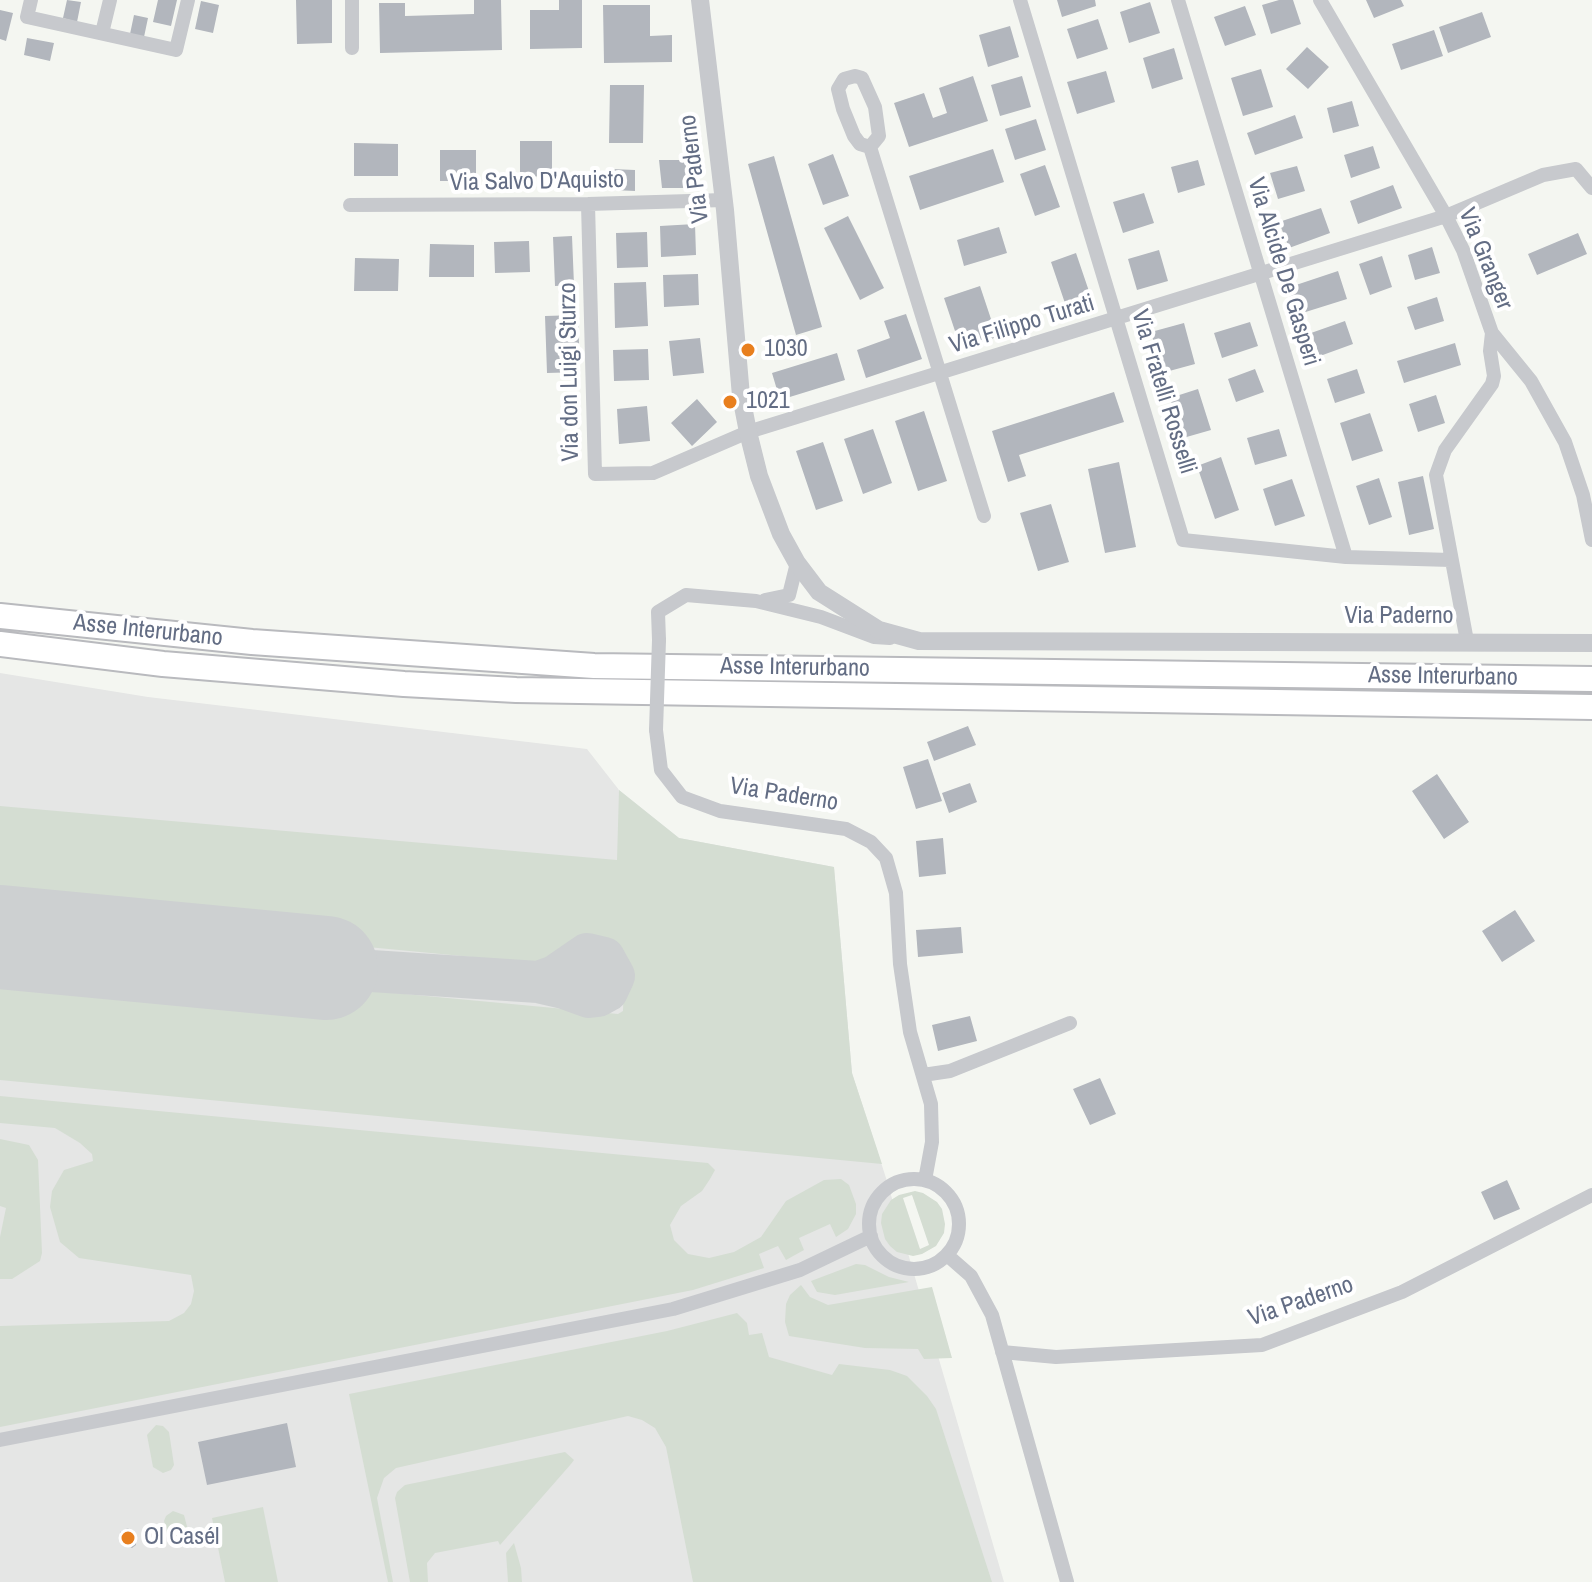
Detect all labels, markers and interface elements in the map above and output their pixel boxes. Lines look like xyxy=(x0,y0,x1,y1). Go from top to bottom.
street label: Via Paderno xyxy=(674,113,716,225)
street label: Via Salvo D'Aquisto xyxy=(450,166,624,198)
street label: Via Alcide De Gasperi xyxy=(1241,174,1325,370)
street label: Via Granger xyxy=(1452,204,1518,314)
street label: Via don Luigi Sturzo xyxy=(554,282,586,462)
street label: Via Filippo Turati xyxy=(946,289,1098,361)
street label: Via Fratelli Rosselli xyxy=(1124,306,1202,478)
place label: 1030 xyxy=(764,336,808,364)
marker: 1030 xyxy=(739,341,757,359)
place label: 1021 xyxy=(746,388,790,416)
marker: 1021 xyxy=(721,393,739,411)
street label: Via Paderno xyxy=(1344,603,1454,631)
street label: Asse Interurbano xyxy=(72,609,224,653)
street label: Asse Interurbano xyxy=(720,652,870,684)
street label: Asse Interurbano xyxy=(1368,661,1518,693)
street label: Via Paderno xyxy=(728,772,840,818)
street label: Via Paderno xyxy=(1245,1271,1357,1333)
place label: Ol Casél xyxy=(144,1524,219,1552)
marker: Ol Casél xyxy=(119,1529,137,1547)

